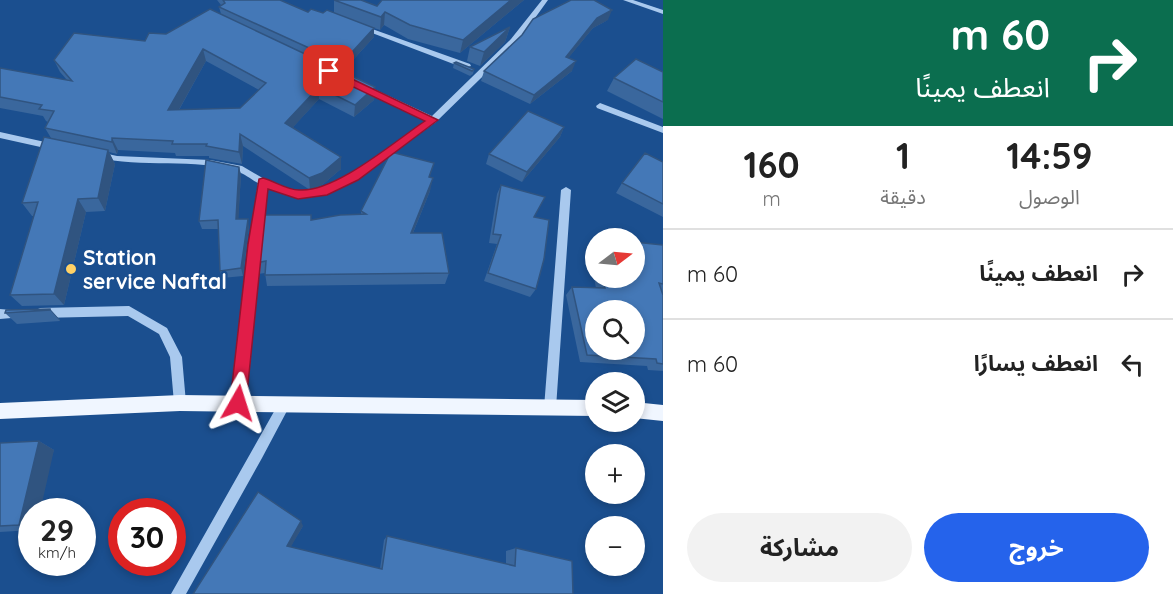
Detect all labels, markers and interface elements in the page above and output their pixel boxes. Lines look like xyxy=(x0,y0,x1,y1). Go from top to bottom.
text: 60 m xyxy=(950,8,1050,61)
icon: right xyxy=(1071,24,1149,102)
pin xyxy=(303,45,354,96)
icon: arrive xyxy=(312,54,345,87)
text: انعطف يمينًا xyxy=(915,70,1050,104)
text: 1 xyxy=(896,133,910,178)
text: 14:59 xyxy=(1006,133,1092,178)
text: 160 xyxy=(744,142,800,187)
text: دقيقة xyxy=(880,184,926,209)
text: الوصول xyxy=(1019,184,1080,209)
text: m xyxy=(762,186,781,211)
north arrow xyxy=(585,228,645,288)
map controls xyxy=(585,228,645,576)
place label: Station service Naftal xyxy=(83,244,227,294)
icon: right xyxy=(1116,258,1149,291)
text: انعطف يمينًا xyxy=(979,259,1098,287)
text: 60 m xyxy=(687,260,738,288)
marker: Station service Naftal xyxy=(64,262,78,276)
button: search xyxy=(585,300,645,360)
icon: left xyxy=(1116,348,1149,381)
text: انعطف يسارًا xyxy=(974,349,1098,377)
text: 60 m xyxy=(687,350,738,378)
position arrow xyxy=(206,371,270,435)
button: layers xyxy=(585,372,645,432)
button: + xyxy=(585,444,645,504)
speed limit sign: 30 xyxy=(108,498,186,576)
text: 29 xyxy=(40,511,74,549)
button: مشاركة xyxy=(687,513,912,582)
button: خروج xyxy=(924,513,1149,582)
button: − xyxy=(585,516,645,576)
text: km/h xyxy=(38,543,76,562)

